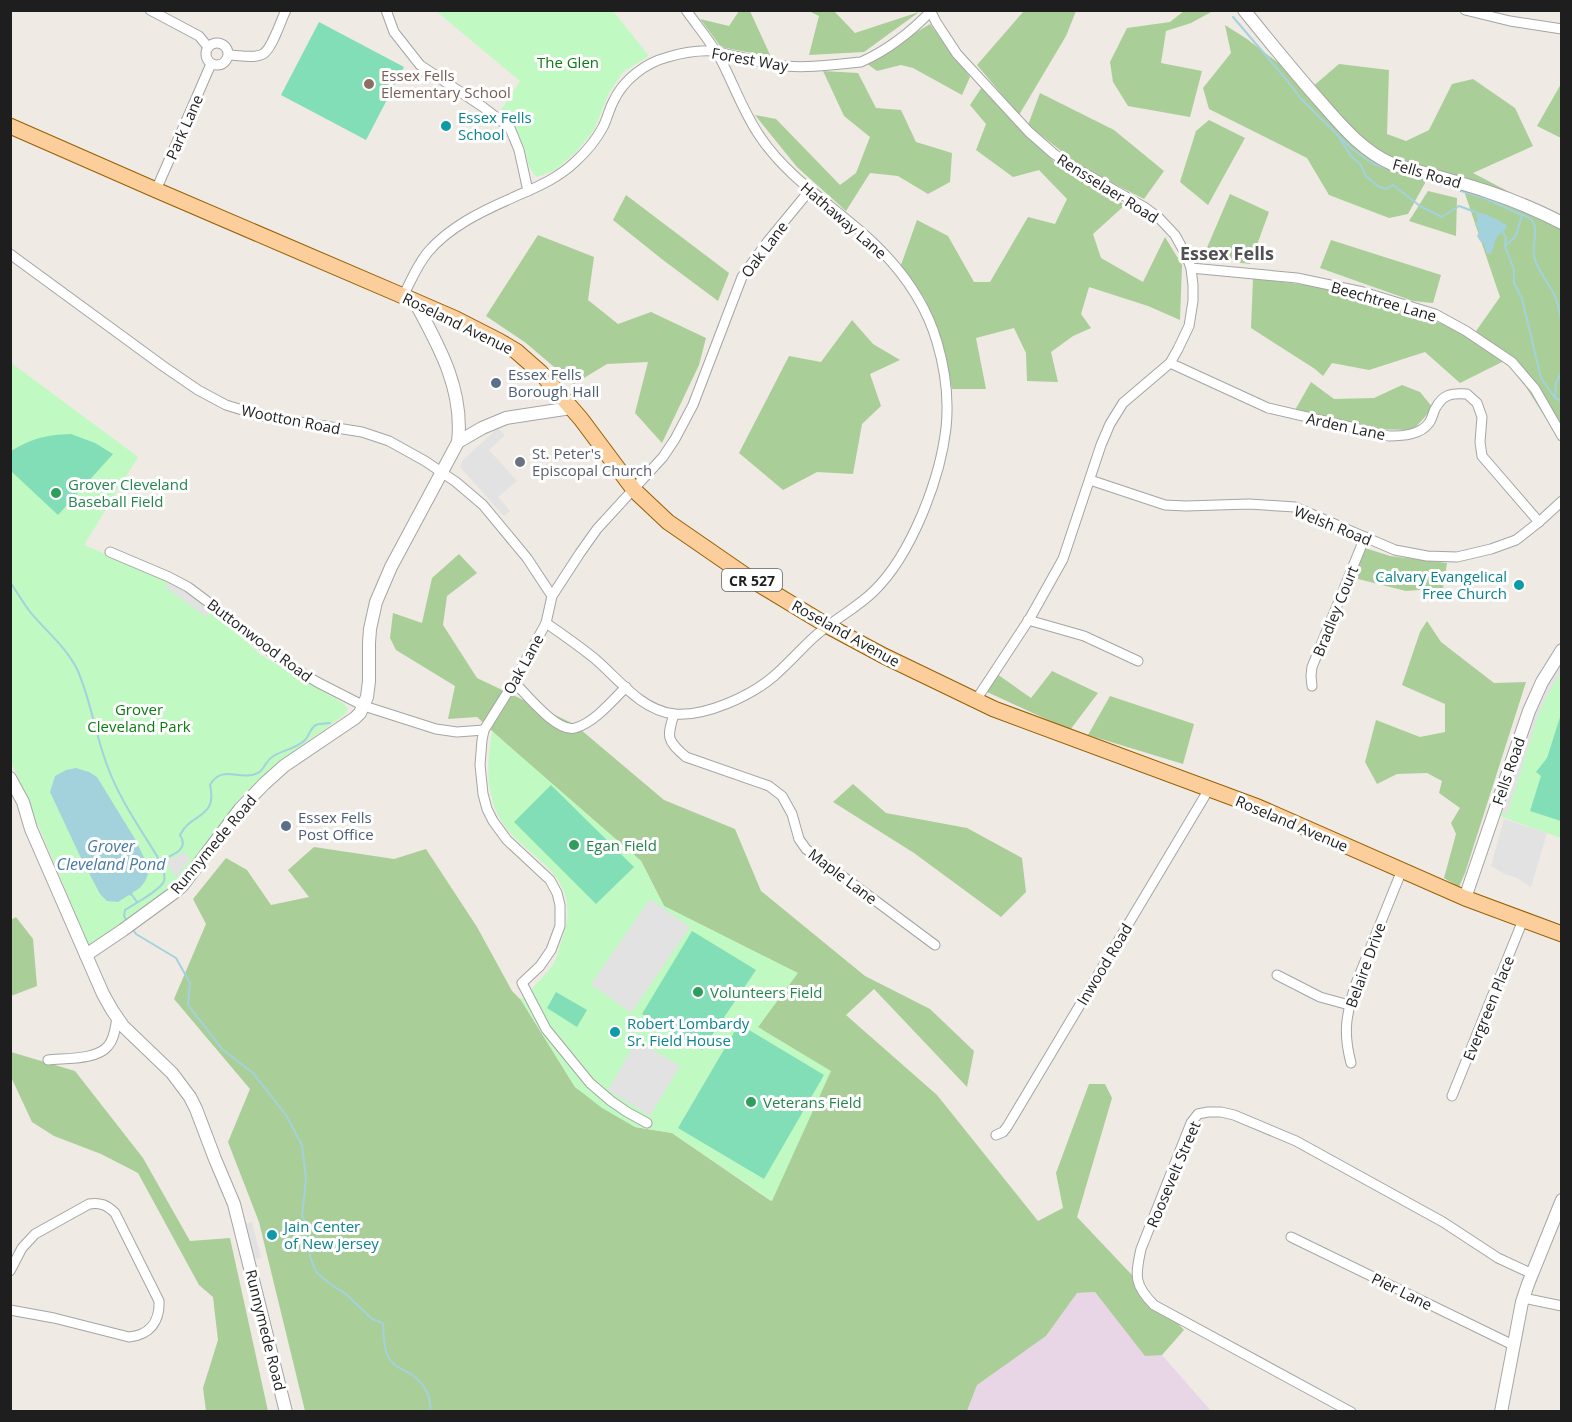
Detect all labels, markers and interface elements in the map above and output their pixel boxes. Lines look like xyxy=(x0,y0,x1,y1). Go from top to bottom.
street label: Forest Way xyxy=(710,42,790,76)
park label: The Glen xyxy=(537,52,599,72)
place label: Essex Fells Elementary School xyxy=(381,65,511,102)
marker: Essex Fells Elementary School xyxy=(362,77,376,91)
street label: Park Lane xyxy=(161,91,207,163)
place label: Essex Fells School xyxy=(458,107,532,144)
marker: Essex Fells School xyxy=(439,119,453,133)
street label: Rensselaer Road xyxy=(1054,149,1162,227)
street label: Fells Road xyxy=(1390,154,1464,192)
street label: Hathaway Lane xyxy=(797,177,891,263)
street label: Oak Lane xyxy=(736,217,792,281)
district label: Essex Fells xyxy=(1180,241,1274,265)
street label: Beechtree Lane xyxy=(1329,276,1439,326)
street label: Roseland Avenue xyxy=(399,288,517,358)
place label: Essex Fells Borough Hall xyxy=(508,364,599,401)
marker: Essex Fells Borough Hall xyxy=(489,376,503,390)
street label: Wootton Road xyxy=(240,400,342,438)
street label: Arden Lane xyxy=(1305,408,1387,444)
place label: St. Peter's Episcopal Church xyxy=(532,443,652,480)
marker: St. Peter's Episcopal Church xyxy=(513,455,527,469)
place label: Grover Cleveland Baseball Field xyxy=(68,474,188,511)
marker: Grover Cleveland Baseball Field xyxy=(49,486,63,500)
street label: Welsh Road xyxy=(1291,500,1375,550)
street label: Bradley Court xyxy=(1308,563,1362,659)
place label: Calvary Evangelical Free Church xyxy=(1375,566,1507,603)
road number: CR 527 xyxy=(722,569,782,591)
marker: Calvary Evangelical Free Church xyxy=(1512,578,1526,592)
street label: Buttonwood Road xyxy=(204,594,316,686)
street label: Roseland Avenue xyxy=(788,595,904,671)
street label: Oak Lane xyxy=(498,630,548,698)
park label: Grover Cleveland Park xyxy=(87,699,191,736)
street label: Fells Road xyxy=(1487,734,1529,808)
street label: Runnymede Road xyxy=(165,790,261,898)
street label: Roseland Avenue xyxy=(1233,790,1351,856)
place label: Essex Fells Post Office xyxy=(298,807,374,844)
marker: Essex Fells Post Office xyxy=(279,819,293,833)
water label: Grover Cleveland Pond xyxy=(57,835,166,875)
place label: Egan Field xyxy=(586,835,657,855)
marker: Egan Field xyxy=(567,838,581,852)
street label: Maple Lane xyxy=(805,844,881,908)
street label: Inwood Road xyxy=(1072,919,1136,1009)
street label: Belaire Drive xyxy=(1340,920,1390,1010)
street label: Evergreen Place xyxy=(1458,953,1518,1063)
place label: Volunteers Field xyxy=(710,982,822,1002)
marker: Volunteers Field xyxy=(691,985,705,999)
place label: Robert Lombardy Sr. Field House xyxy=(627,1013,750,1050)
marker: Robert Lombardy Sr. Field House xyxy=(608,1025,622,1039)
place label: Veterans Field xyxy=(763,1092,862,1112)
marker: Veterans Field xyxy=(744,1095,758,1109)
street label: Roosevelt Street xyxy=(1142,1118,1204,1230)
place label: Jain Center of New Jersey xyxy=(282,1216,379,1253)
marker: Jain Center of New Jersey xyxy=(265,1228,279,1242)
street label: Runnymede Road xyxy=(241,1267,291,1393)
street label: Pier Lane xyxy=(1368,1268,1436,1314)

